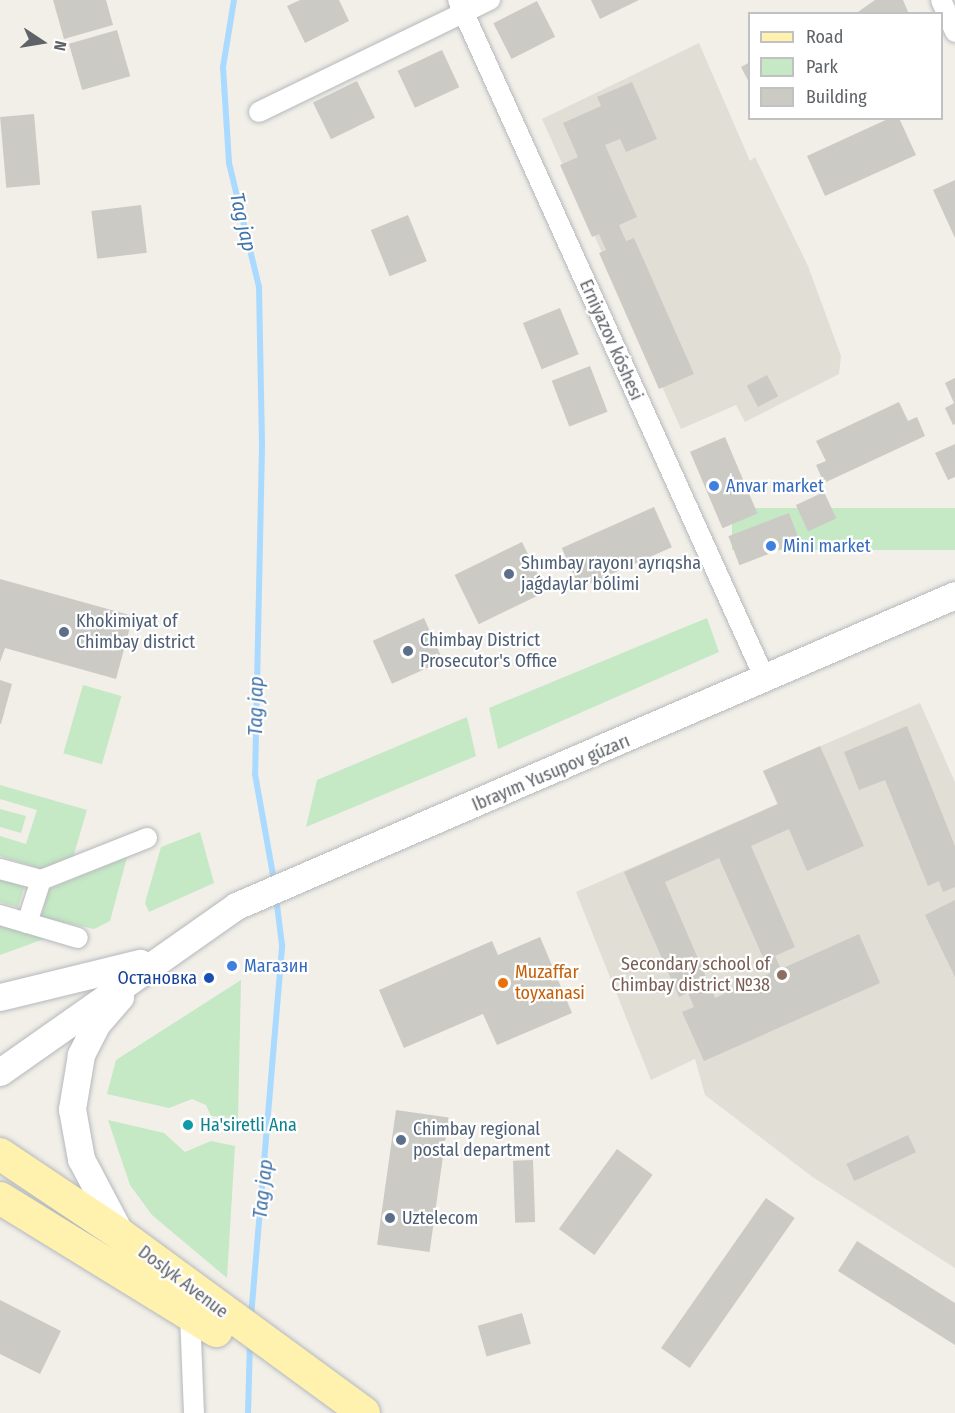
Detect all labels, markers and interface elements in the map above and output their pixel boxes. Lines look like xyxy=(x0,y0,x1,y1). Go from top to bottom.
north arrow xyxy=(12,12,72,72)
legend xyxy=(748,12,943,120)
text: Road xyxy=(806,26,843,48)
text: N xyxy=(50,39,70,53)
text: Park xyxy=(806,56,838,78)
text: Building xyxy=(806,86,867,108)
water label: Tag jap xyxy=(225,190,261,254)
street label: Erniyazov kóshesi xyxy=(575,276,647,404)
place label: Anvar market xyxy=(726,475,824,497)
marker: Anvar market xyxy=(707,479,721,493)
place label: Mini market xyxy=(783,535,871,557)
marker: Mini market xyxy=(764,539,778,553)
place label: Shımbay rayonı ayrıqsha jaǵdaylar bólimi xyxy=(521,553,701,596)
marker: Shımbay rayonı ayrıqsha jaǵdaylar bólimi xyxy=(502,567,516,581)
place label: Khokimiyat of Chimbay district xyxy=(76,611,195,654)
marker: Khokimiyat of Chimbay district xyxy=(57,625,71,639)
place label: Chimbay District Prosecutor's Office xyxy=(420,630,557,672)
marker: Chimbay District Prosecutor's Office xyxy=(401,644,415,658)
water label: Tag jap xyxy=(243,676,269,736)
street label: Ibrayım Yusupov gúzarı xyxy=(469,730,633,816)
place label: Secondary school of Chimbay district №38 xyxy=(611,954,770,996)
place label: Магазин xyxy=(244,955,308,977)
marker: Магазин xyxy=(225,959,239,973)
place label: Muzaffar toyxanasi xyxy=(515,962,585,1004)
place label: Остановка xyxy=(117,967,197,989)
marker: Secondary school of Chimbay district №38 xyxy=(775,968,789,982)
marker: Остановка xyxy=(202,971,216,985)
marker: Muzaffar toyxanasi xyxy=(496,976,510,990)
place label: Ha'siretli Ana xyxy=(200,1114,297,1136)
marker: Ha'siretli Ana xyxy=(181,1118,195,1132)
place label: Chimbay regional postal department xyxy=(413,1119,550,1162)
marker: Chimbay regional postal department xyxy=(394,1133,408,1147)
water label: Tag jap xyxy=(248,1158,278,1220)
place label: Uztelecom xyxy=(402,1207,478,1229)
marker: Uztelecom xyxy=(383,1211,397,1225)
street label: Doslyk Avenue xyxy=(134,1241,232,1323)

